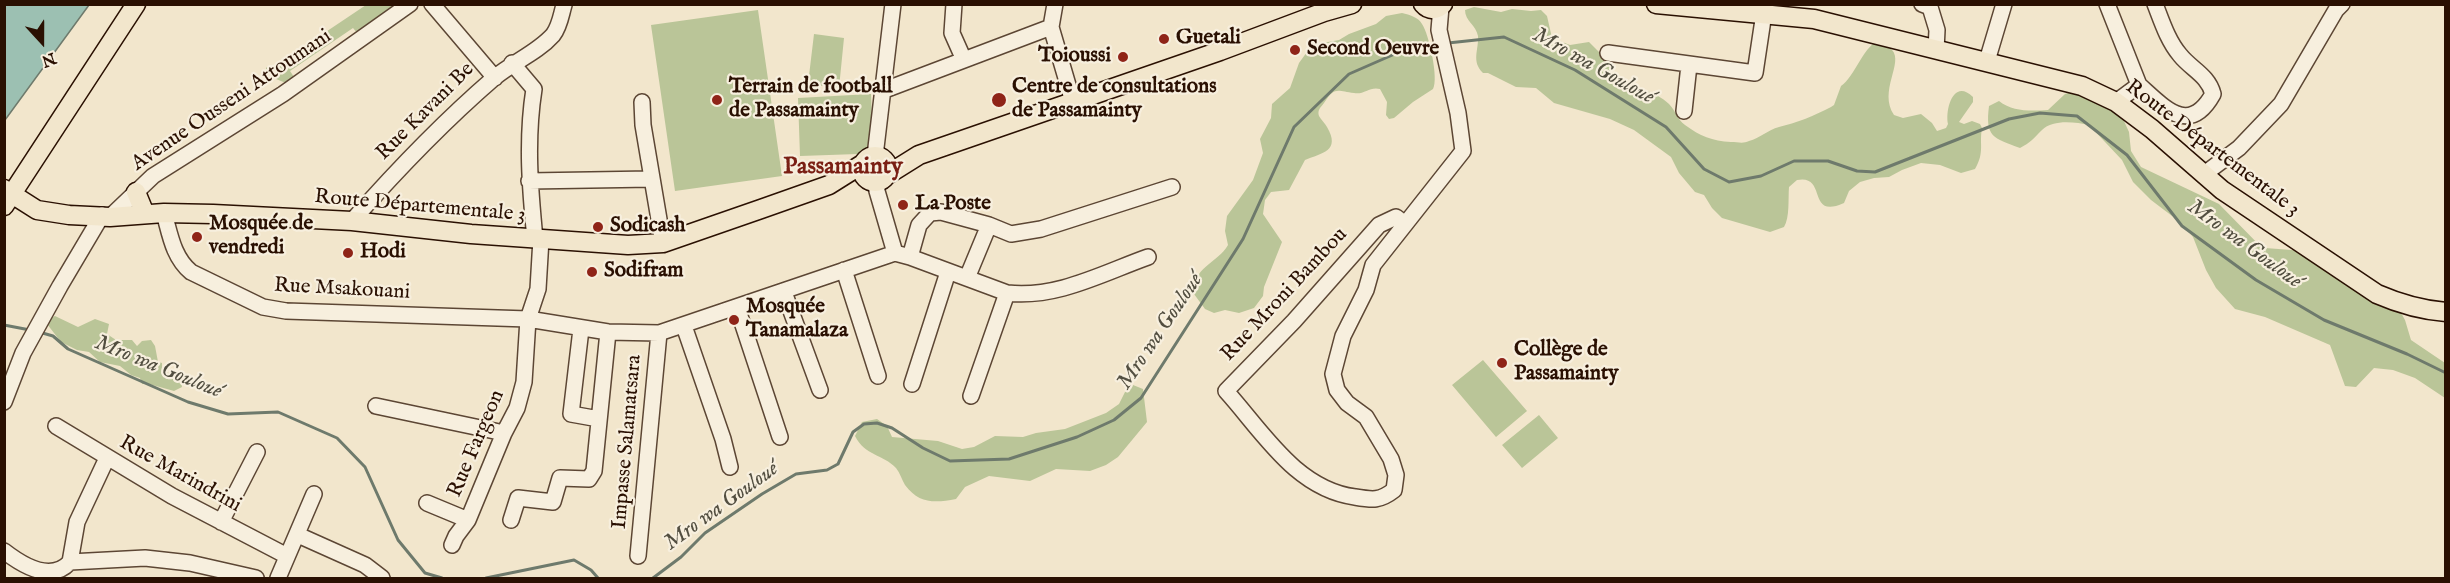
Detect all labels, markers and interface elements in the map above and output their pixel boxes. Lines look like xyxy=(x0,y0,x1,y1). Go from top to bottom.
north arrow xyxy=(12,12,72,72)
water label: Mro wa Gouloué xyxy=(1528,23,1658,111)
street label: Avenue Ousseni Attoumani xyxy=(127,25,337,177)
place label: Guetali xyxy=(1176,26,1241,52)
marker: Guetali xyxy=(1157,32,1171,46)
place label: Second Oeuvre xyxy=(1307,37,1439,63)
marker: Second Oeuvre xyxy=(1288,43,1302,57)
place label: Toioussi xyxy=(1038,44,1111,70)
text: N xyxy=(38,47,58,71)
marker: Toioussi xyxy=(1116,50,1130,64)
street label: Rue Kavani Be xyxy=(372,58,480,166)
place label: Terrain de football de Passamainty xyxy=(729,75,893,125)
place label: Centre de consultations de Passamainty xyxy=(1012,75,1217,125)
street label: Route Départementale 3 xyxy=(2120,75,2304,223)
marker: Centre de consultations de Passamainty xyxy=(990,91,1008,109)
marker: Terrain de football de Passamainty xyxy=(710,93,724,107)
district label: Passamainty xyxy=(783,154,903,182)
street label: Route Départementale 3 xyxy=(313,185,527,229)
place label: La Poste xyxy=(915,192,991,218)
water label: Mro wa Gouloué xyxy=(2182,195,2306,295)
marker: La Poste xyxy=(896,198,910,212)
place label: Mosquée de vendredi xyxy=(209,212,313,262)
place label: Sodicash xyxy=(610,214,685,240)
marker: Sodicash xyxy=(591,220,605,234)
street label: Rue Mroni Bambou xyxy=(1217,223,1353,367)
marker: Mosquée de vendredi xyxy=(190,230,204,244)
place label: Hodi xyxy=(360,240,406,266)
marker: Hodi xyxy=(341,246,355,260)
place label: Sodifram xyxy=(604,259,684,285)
marker: Sodifram xyxy=(585,265,599,279)
water label: Mro wa Gouloué xyxy=(1112,269,1210,395)
street label: Rue Msakouani xyxy=(273,274,411,306)
place label: Mosquée Tanamalaza xyxy=(746,295,848,345)
marker: Mosquée Tanamalaza xyxy=(727,313,741,327)
water label: Mro wa Gouloué xyxy=(91,330,225,406)
place label: Collège de Passamainty xyxy=(1514,338,1619,388)
street label: Impasse Salamatsara xyxy=(608,354,648,530)
marker: Collège de Passamainty xyxy=(1495,356,1509,370)
street label: Rue Fargeon xyxy=(443,386,511,502)
street label: Rue Marindrini xyxy=(115,431,245,519)
water label: Mro wa Gouloué xyxy=(660,457,784,557)

